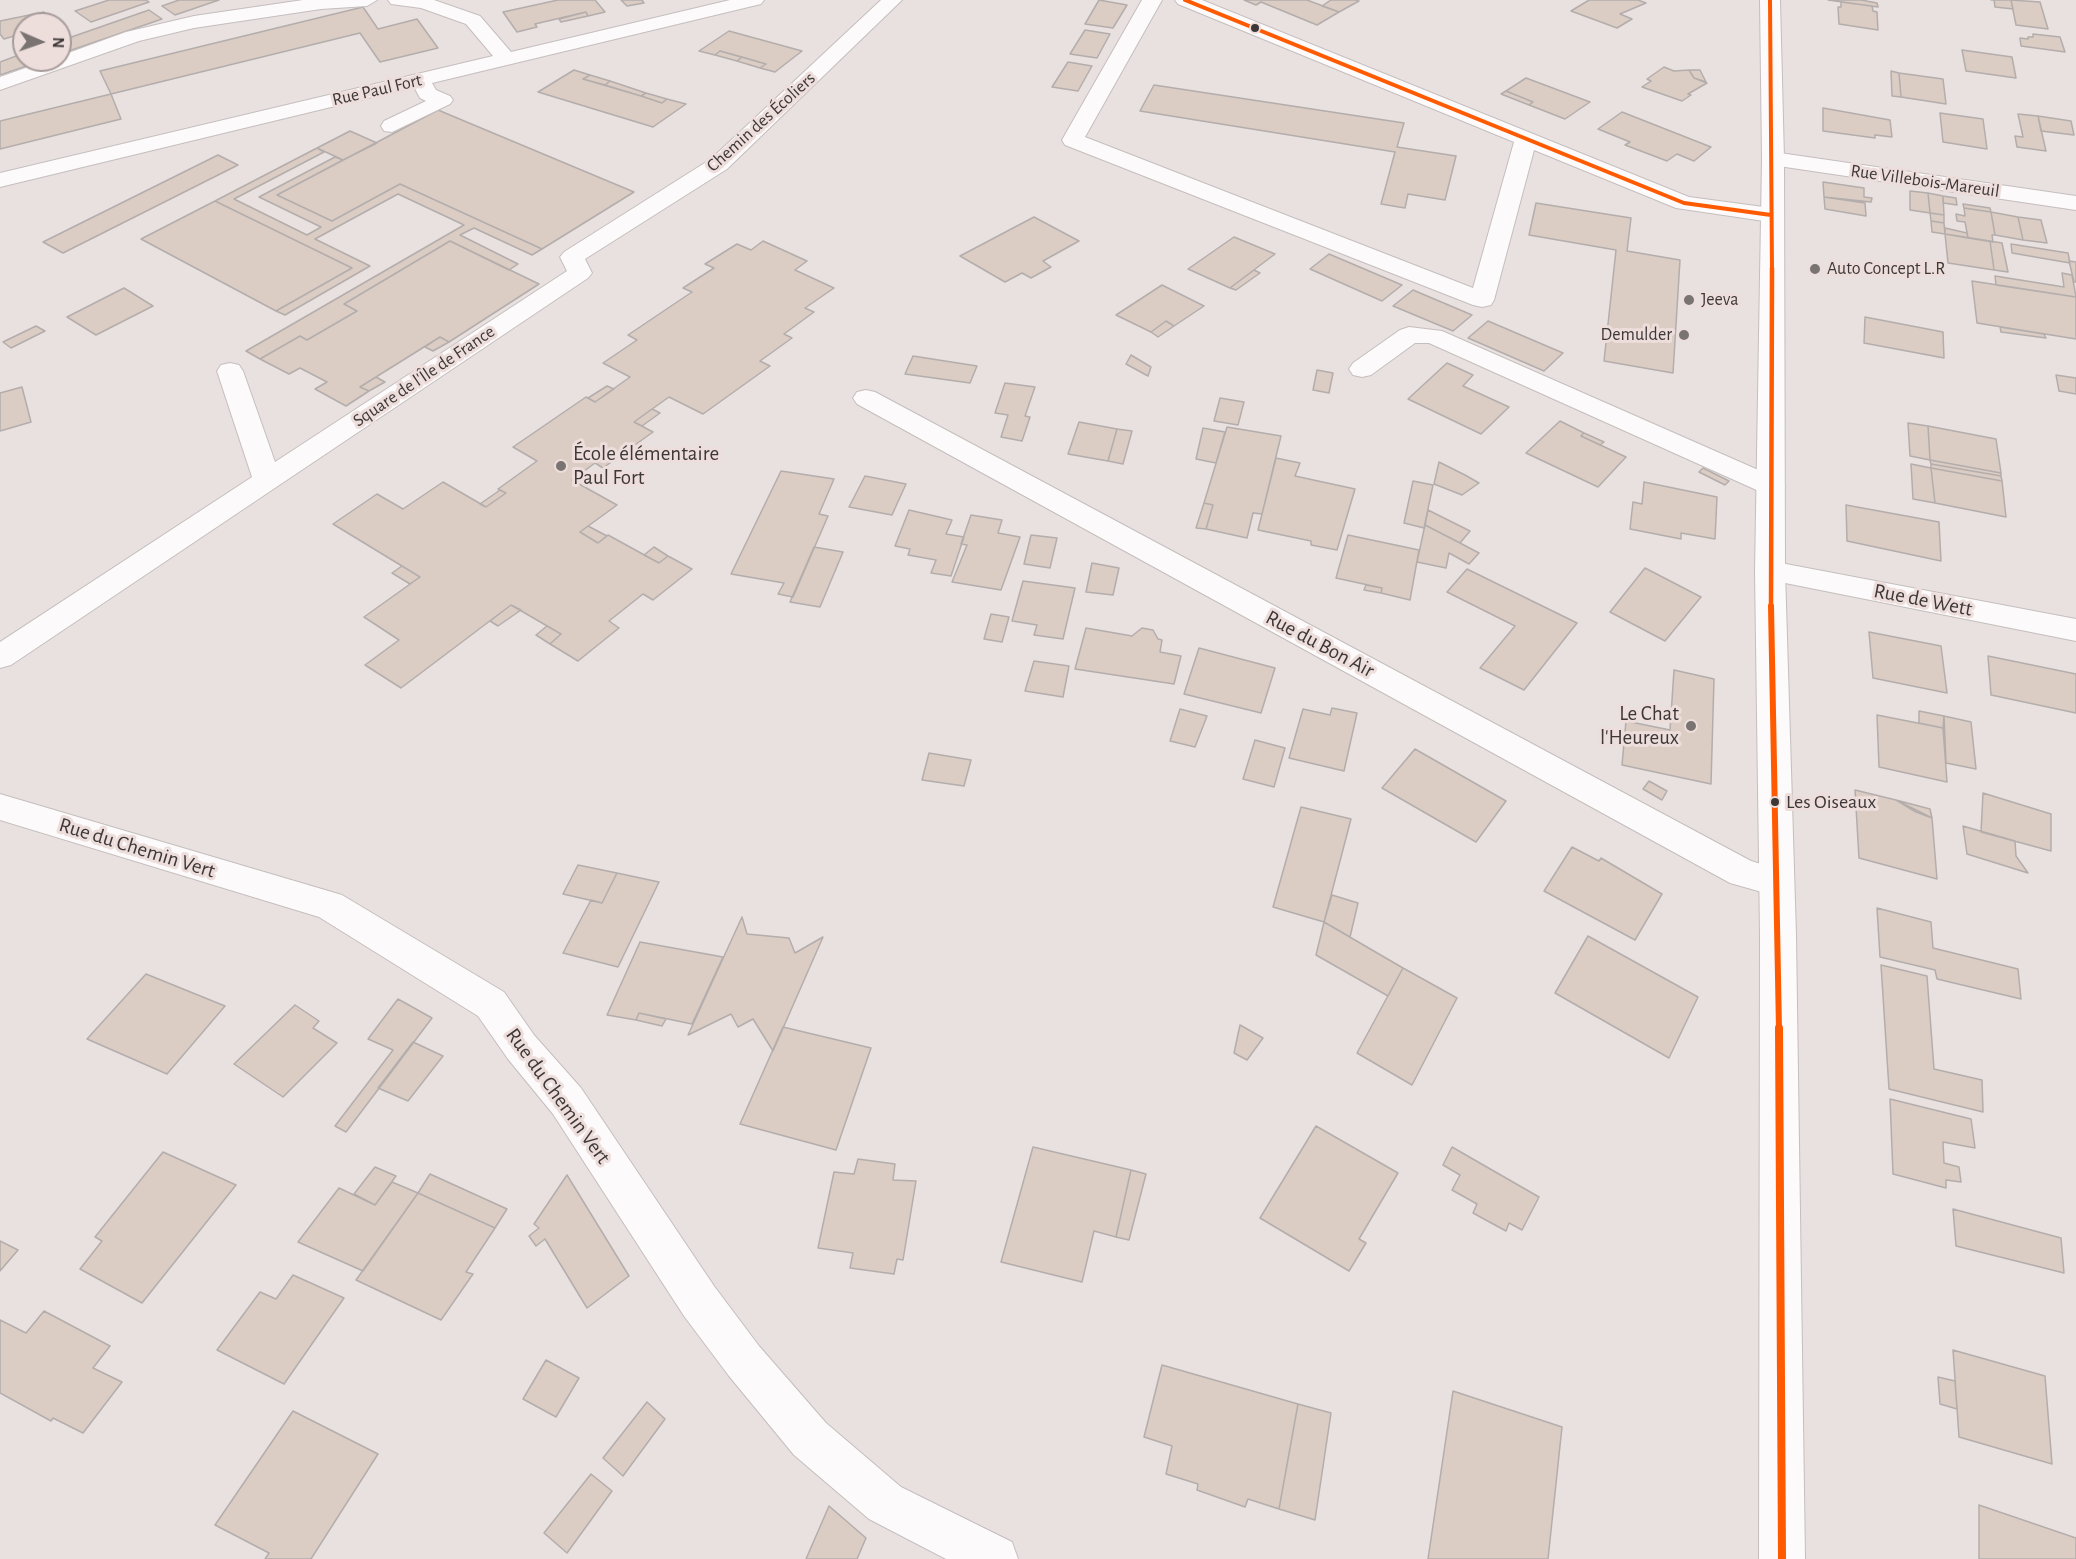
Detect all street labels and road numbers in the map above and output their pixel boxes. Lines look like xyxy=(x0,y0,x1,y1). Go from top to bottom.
street label: Chemin des Écoliers xyxy=(702,68,820,176)
street label: Rue Paul Fort xyxy=(330,69,424,111)
street label: Rue Villebois-Mareuil xyxy=(1849,160,2001,202)
street label: Square de l'Île de France xyxy=(349,321,499,431)
street label: Rue de Wett xyxy=(1872,578,1974,622)
street label: Rue du Bon Air xyxy=(1261,605,1379,683)
street label: Rue du Chemin Vert xyxy=(56,812,218,884)
street label: Rue du Chemin Vert xyxy=(500,1023,616,1169)

